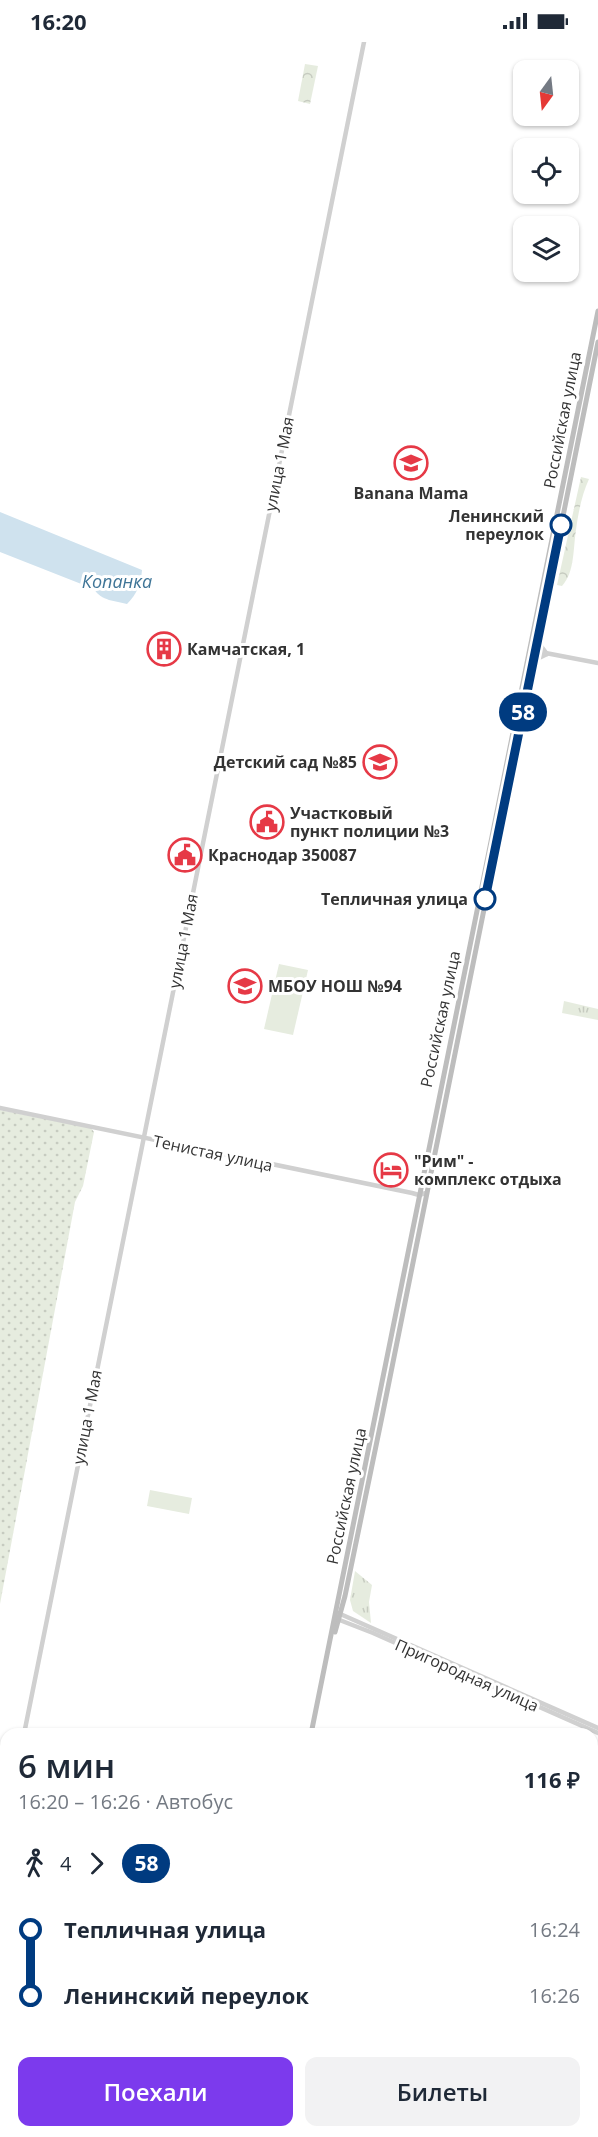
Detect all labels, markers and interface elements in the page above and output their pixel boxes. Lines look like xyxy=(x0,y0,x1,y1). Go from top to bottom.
text: 16:20 xyxy=(30,6,87,36)
north arrow xyxy=(513,60,579,126)
map controls xyxy=(513,60,579,282)
button: locate xyxy=(513,138,579,204)
button: layers xyxy=(513,216,579,282)
street label: Российская улица xyxy=(538,350,586,490)
street label: улица 1 Мая xyxy=(259,415,299,513)
school or university icon: Banana Mama xyxy=(393,445,429,481)
place label: Banana Mama xyxy=(353,482,469,504)
place label: Ленинский переулок xyxy=(449,505,544,545)
marker: Ленинский переулок xyxy=(550,514,572,536)
water label: Копанка xyxy=(82,569,152,593)
building icon: Камчатская, 1 xyxy=(146,631,182,667)
place label: Камчатская, 1 xyxy=(187,638,305,660)
line badge: 58 xyxy=(496,692,550,732)
text: 58 xyxy=(511,698,535,726)
school or university icon: Детский сад №85 xyxy=(362,744,398,780)
place label: Детский сад №85 xyxy=(214,751,357,773)
place label: Участковый пункт полиции №3 xyxy=(290,802,449,842)
public building icon: Участковый пункт полиции №3 xyxy=(249,804,285,840)
public building icon: Краснодар 350087 xyxy=(167,837,203,873)
place label: Краснодар 350087 xyxy=(208,844,357,866)
place label: Тепличная улица xyxy=(321,888,468,910)
marker: Тепличная улица xyxy=(474,888,496,910)
street label: улица 1 Мая xyxy=(163,892,203,990)
street label: Российская улица xyxy=(415,949,465,1089)
school or university icon: МБОУ НОШ №94 xyxy=(227,968,263,1004)
place label: МБОУ НОШ №94 xyxy=(268,975,402,997)
street label: Тенистая улица xyxy=(151,1130,275,1176)
place label: "Рим" - комплекс отдыха xyxy=(414,1150,562,1190)
hotel icon: "Рим" - комплекс отдыха xyxy=(373,1152,409,1188)
street label: улица 1 Мая xyxy=(67,1368,107,1466)
street label: Российская улица xyxy=(321,1426,371,1566)
street label: Пригородная улица xyxy=(392,1633,542,1717)
text: 6 мин xyxy=(18,1743,115,1788)
text: 116 ₽ xyxy=(524,1764,580,1794)
text: 16:20 – 16:26 · Автобус xyxy=(18,1788,233,1815)
icon: walk xyxy=(18,1847,51,1880)
icon: forward xyxy=(80,1847,113,1880)
text: 58 xyxy=(134,1849,158,1877)
text: 4 xyxy=(60,1850,71,1877)
text: Тепличная улица xyxy=(64,1914,266,1944)
text: 16:24 xyxy=(529,1916,580,1943)
text: Ленинский переулок xyxy=(64,1980,309,2010)
text: 16:26 xyxy=(529,1982,580,2009)
button: Поехали xyxy=(18,2057,293,2126)
button: Билеты xyxy=(305,2057,580,2126)

